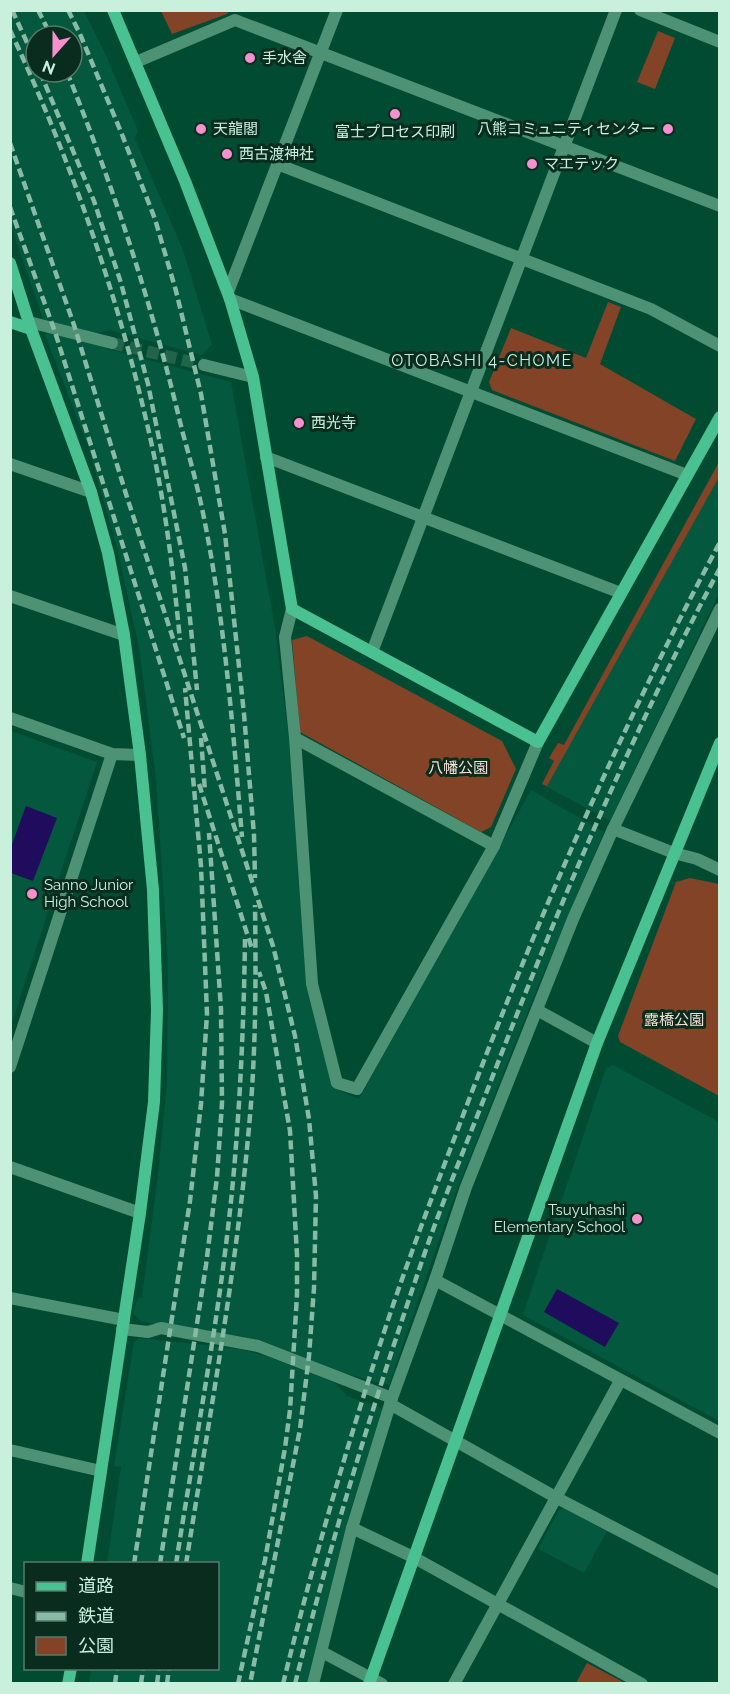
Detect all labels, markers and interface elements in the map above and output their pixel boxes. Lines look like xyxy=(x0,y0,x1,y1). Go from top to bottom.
north arrow xyxy=(24,24,84,84)
place label: 手水舎 xyxy=(262,49,307,67)
marker: 手水舎 xyxy=(243,51,257,65)
text: N xyxy=(40,56,58,79)
marker: 富士プロセス印刷 xyxy=(388,107,402,121)
place label: 天龍閣 xyxy=(213,120,258,138)
place label: 八熊コミュニティセンター xyxy=(477,120,656,138)
marker: 天龍閣 xyxy=(194,122,208,136)
marker: 八熊コミュニティセンター xyxy=(661,122,675,136)
place label: 富士プロセス印刷 xyxy=(335,123,455,141)
place label: 西古渡神社 xyxy=(239,145,314,163)
marker: 西古渡神社 xyxy=(220,147,234,161)
place label: マエテック xyxy=(544,155,619,173)
marker: マエテック xyxy=(525,157,539,171)
district label: OTOBASHI 4-CHOME xyxy=(391,351,573,370)
place label: 西光寺 xyxy=(311,414,356,432)
marker: 西光寺 xyxy=(292,416,306,430)
park label: 八幡公園 xyxy=(428,759,488,777)
place label: Sanno Junior High School xyxy=(44,876,134,911)
marker: Sanno Junior High School xyxy=(25,887,39,901)
park label: 露橋公園 xyxy=(644,1011,704,1029)
place label: Tsuyuhashi Elementary School xyxy=(494,1201,626,1236)
marker: Tsuyuhashi Elementary School xyxy=(630,1212,644,1226)
legend xyxy=(24,1562,219,1670)
text: 道路 xyxy=(78,1575,114,1596)
text: 鉄道 xyxy=(78,1605,114,1626)
text: 公園 xyxy=(78,1635,114,1656)

